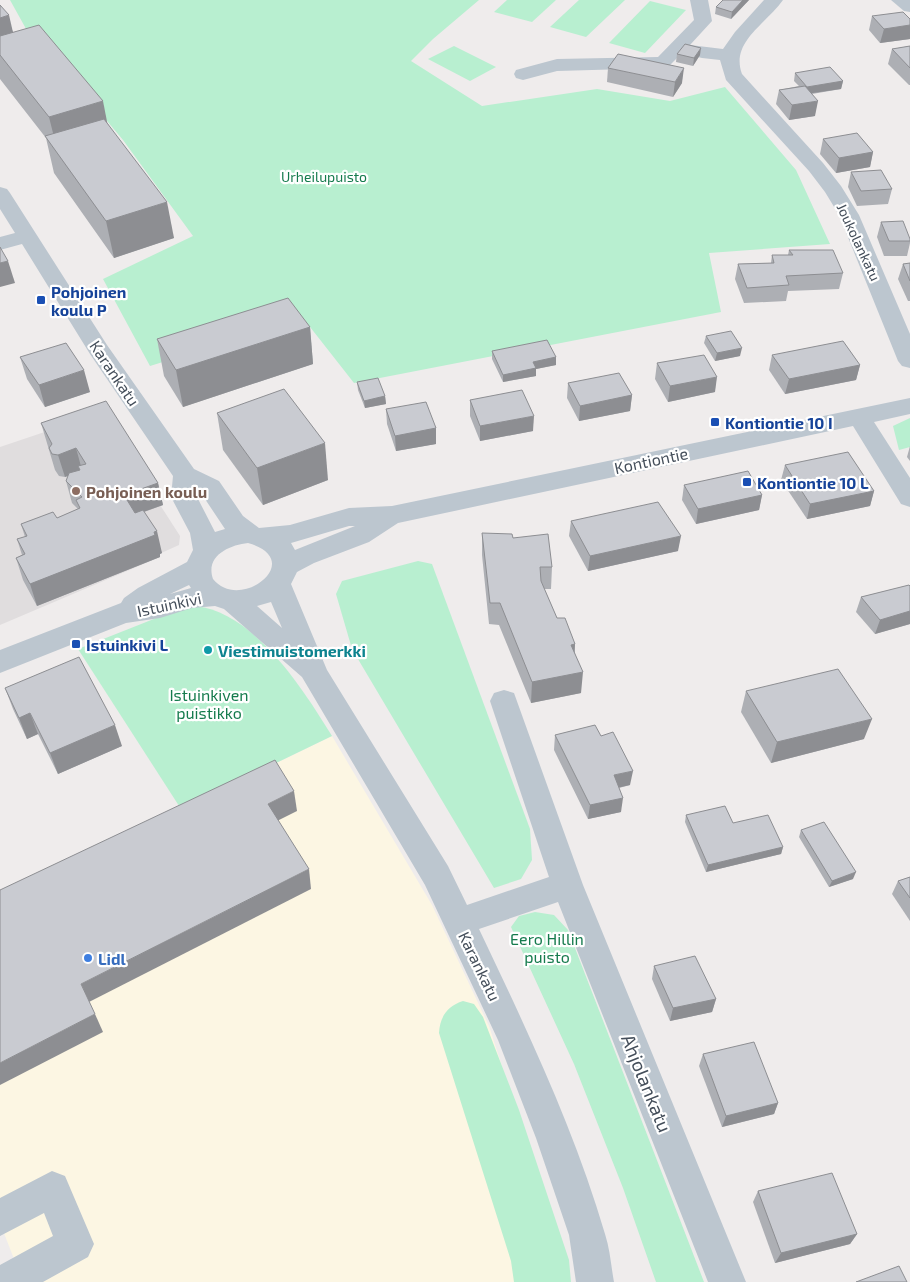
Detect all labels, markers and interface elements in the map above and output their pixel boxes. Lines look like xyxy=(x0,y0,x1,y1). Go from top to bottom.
park label: Urheilupuisto xyxy=(281,168,367,185)
street label: Joukolankatu xyxy=(834,200,884,284)
place label: Pohjoinen koulu P xyxy=(51,282,126,319)
marker: Pohjoinen koulu P xyxy=(35,294,47,306)
street label: Karankatu xyxy=(86,337,144,409)
place label: Kontiontie 10 I xyxy=(725,413,833,432)
marker: Kontiontie 10 I xyxy=(709,416,721,428)
street label: Kontiontie xyxy=(612,443,690,477)
place label: Kontiontie 10 L xyxy=(757,473,869,492)
marker: Kontiontie 10 L xyxy=(741,476,753,488)
place label: Pohjoinen koulu xyxy=(86,482,207,501)
marker: Pohjoinen koulu xyxy=(70,485,82,497)
street label: Istuinkivi xyxy=(135,588,203,620)
place label: Istuinkivi L xyxy=(86,635,169,654)
marker: Istuinkivi L xyxy=(70,638,82,650)
place label: Viestimuistomerkki xyxy=(218,641,366,660)
marker: Viestimuistomerkki xyxy=(202,644,214,656)
park label: Istuinkiven puistikko xyxy=(169,685,249,722)
street label: Karankatu xyxy=(455,928,505,1004)
park label: Eero Hillin puisto xyxy=(510,929,584,966)
place label: Lidl xyxy=(98,949,127,968)
marker: Lidl xyxy=(82,952,94,964)
street label: Ahjolankatu xyxy=(617,1031,677,1135)

